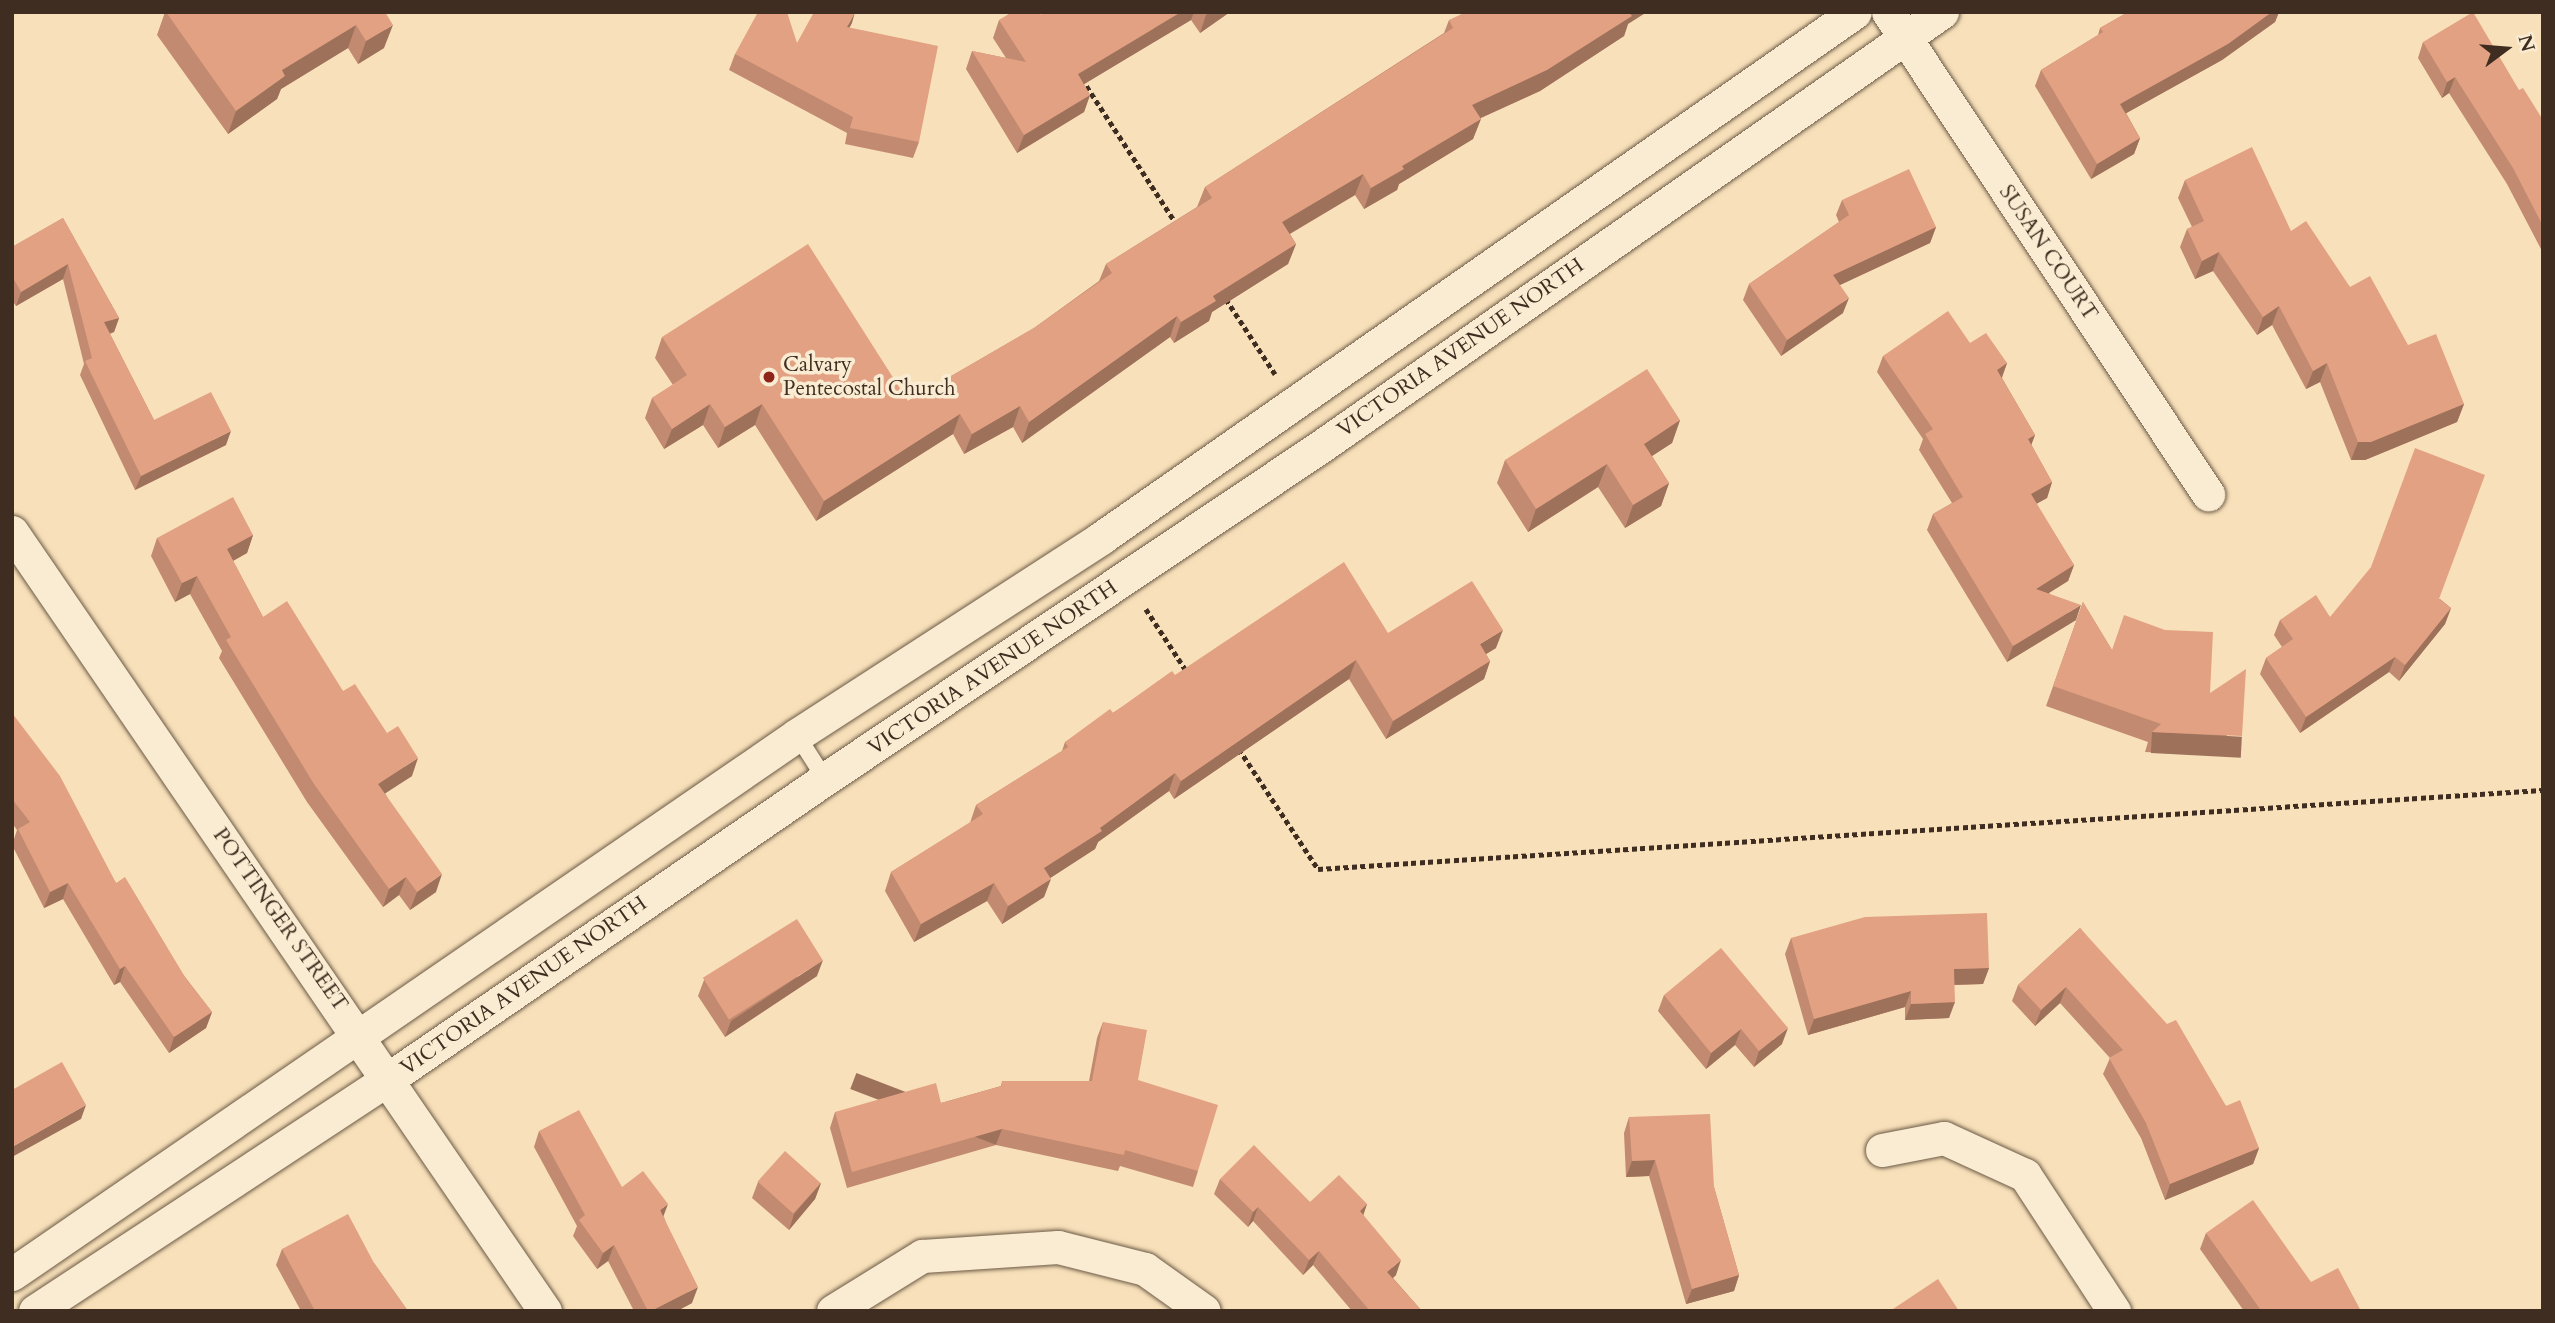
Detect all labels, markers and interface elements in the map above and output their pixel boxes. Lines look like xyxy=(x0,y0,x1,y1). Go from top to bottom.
north arrow xyxy=(2471,14,2541,84)
text: N xyxy=(2511,32,2541,55)
street label: SUSAN COURT xyxy=(1993,180,2103,326)
street label: VICTORIA AVENUE NORTH xyxy=(1333,253,1589,443)
place label: Calvary Pentecostal Church xyxy=(783,352,956,402)
marker: Calvary Pentecostal Church xyxy=(761,369,777,385)
street label: VICTORIA AVENUE NORTH xyxy=(864,575,1122,761)
street label: POTTINGER STREET xyxy=(207,823,353,1017)
street label: VICTORIA AVENUE NORTH xyxy=(396,891,652,1081)

